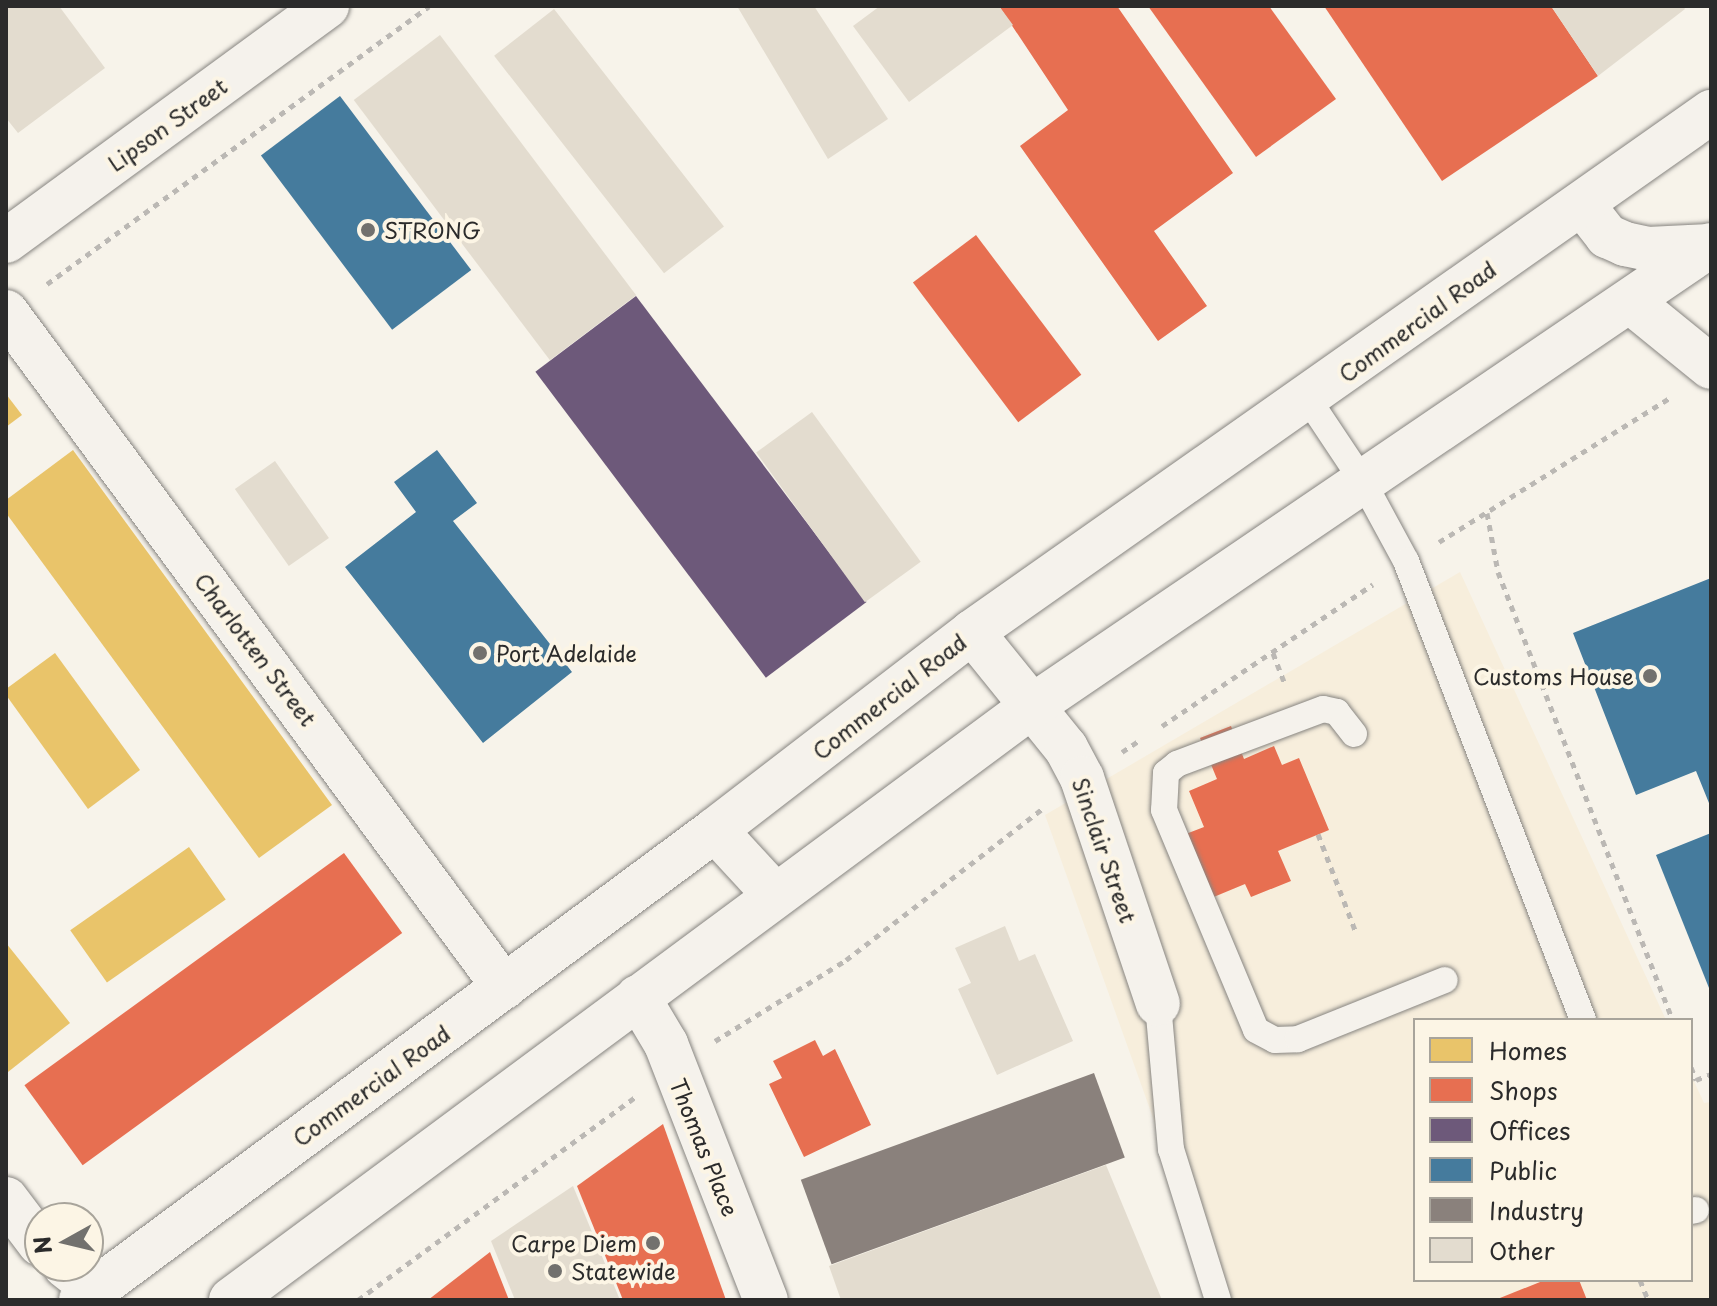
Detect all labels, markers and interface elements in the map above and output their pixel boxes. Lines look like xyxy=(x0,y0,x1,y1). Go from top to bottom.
street label: Lipson Street xyxy=(103,72,231,176)
place label: STRONG xyxy=(384,217,481,243)
marker: STRONG xyxy=(359,221,377,239)
street label: Commercial Road xyxy=(1333,255,1501,387)
street label: Charlotten Street xyxy=(190,567,322,731)
street label: Commercial Road xyxy=(807,628,971,764)
place label: Port Adelaide xyxy=(496,640,636,666)
marker: Port Adelaide xyxy=(471,644,489,662)
place label: Customs House xyxy=(1472,663,1634,689)
marker: Customs House xyxy=(1641,667,1659,685)
street label: Sinclair Street xyxy=(1068,774,1142,926)
legend xyxy=(1413,1018,1693,1282)
street label: Commercial Road xyxy=(287,1019,455,1151)
text: Homes xyxy=(1489,1032,1567,1068)
text: Shops xyxy=(1489,1072,1558,1108)
street label: Thomas Place xyxy=(665,1074,745,1220)
text: Offices xyxy=(1489,1112,1570,1148)
text: Public xyxy=(1489,1152,1557,1188)
text: Industry xyxy=(1489,1192,1584,1228)
north arrow xyxy=(24,1202,104,1282)
place label: Carpe Diem xyxy=(511,1230,637,1256)
text: Other xyxy=(1489,1232,1555,1268)
text: N xyxy=(24,1234,59,1256)
marker: Carpe Diem xyxy=(644,1234,662,1252)
place label: Statewide xyxy=(571,1258,676,1284)
marker: Statewide xyxy=(546,1262,564,1280)

